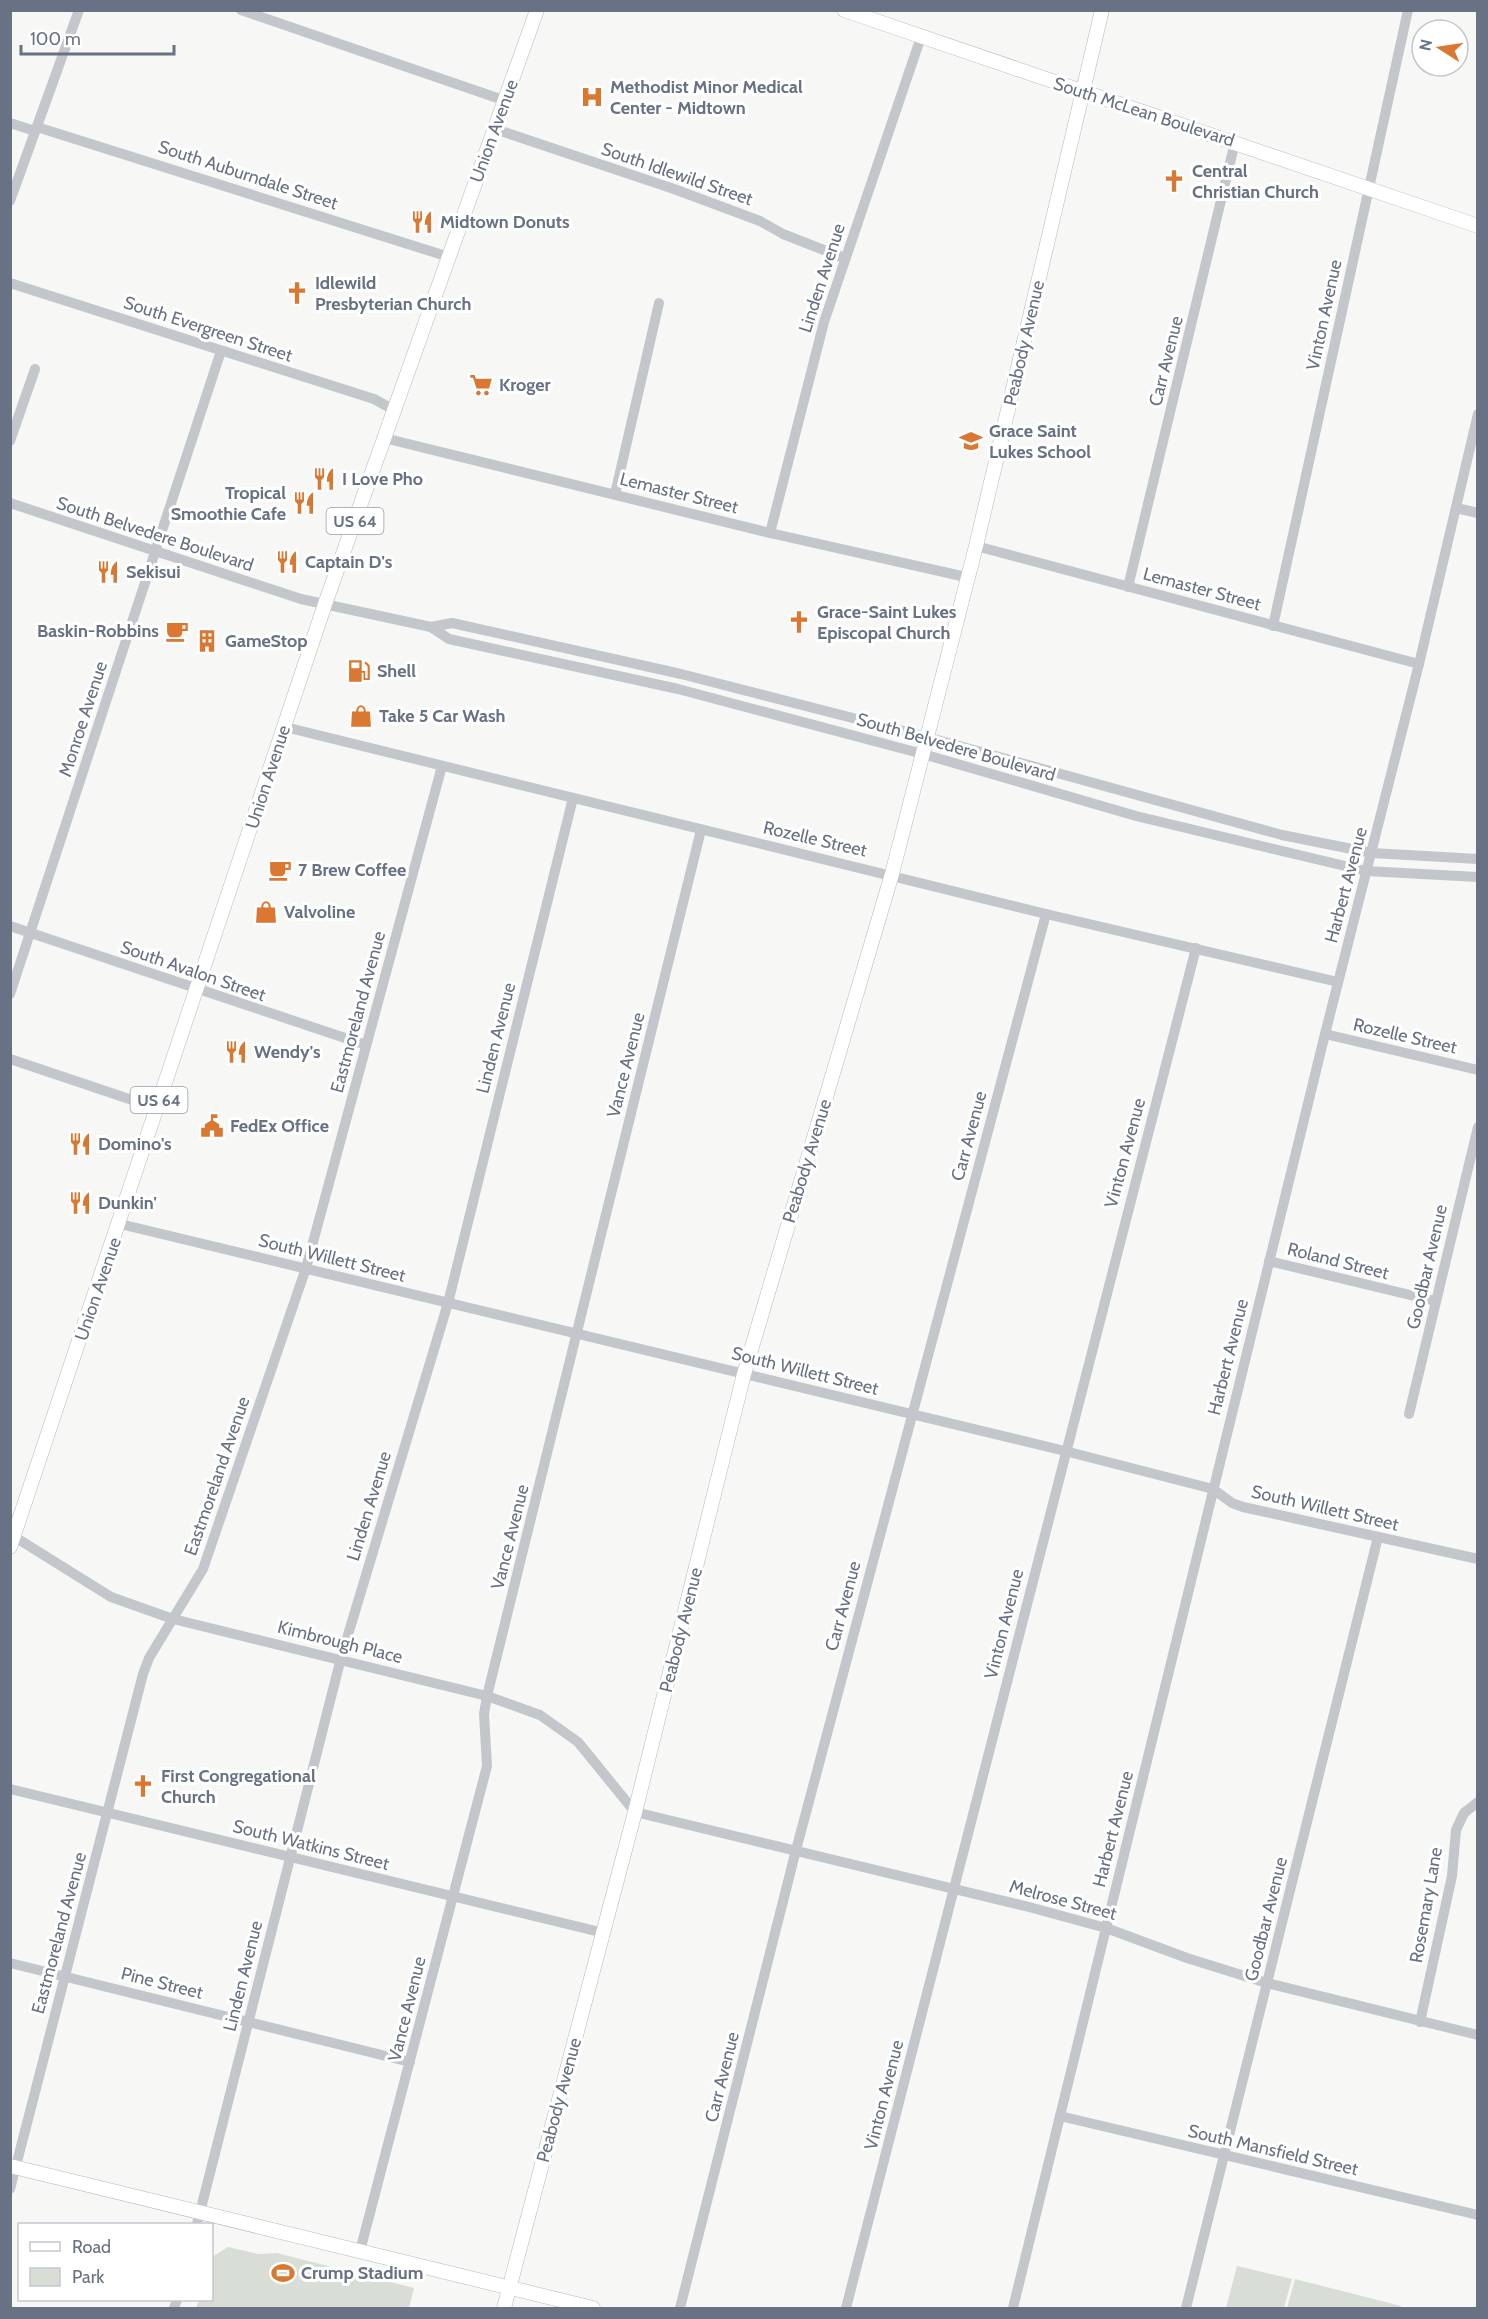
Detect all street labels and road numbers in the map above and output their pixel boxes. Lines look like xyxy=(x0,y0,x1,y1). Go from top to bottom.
street label: South McLean Boulevard xyxy=(1051,72,1237,152)
street label: Union Avenue xyxy=(465,77,523,185)
street label: South Auburndale Street xyxy=(155,136,341,214)
street label: South Idlewild Street xyxy=(598,138,756,210)
street label: Linden Avenue xyxy=(794,221,850,335)
street label: Vinton Avenue xyxy=(1302,258,1346,372)
street label: Peabody Avenue xyxy=(999,278,1049,408)
street label: South Evergreen Street xyxy=(121,291,295,367)
street label: Carr Avenue xyxy=(1144,314,1188,408)
street label: Lemaster Street xyxy=(618,468,740,518)
street label: South Belvedere Boulevard xyxy=(54,492,256,576)
road number: US 64 xyxy=(326,508,384,534)
street label: Lemaster Street xyxy=(1141,563,1263,615)
street label: Monroe Avenue xyxy=(54,659,112,779)
street label: South Belvedere Boulevard xyxy=(854,708,1058,786)
street label: Union Avenue xyxy=(241,722,295,832)
street label: Rozelle Street xyxy=(761,816,869,862)
street label: Harbert Avenue xyxy=(1320,825,1372,945)
street label: Eastmoreland Avenue xyxy=(326,929,390,1095)
street label: South Avalon Street xyxy=(118,936,268,1006)
street label: Linden Avenue xyxy=(472,980,520,1096)
street label: Vance Avenue xyxy=(602,1010,650,1120)
street label: Rozelle Street xyxy=(1351,1013,1459,1059)
road number: US 64 xyxy=(130,1087,188,1113)
street label: Carr Avenue xyxy=(946,1089,992,1183)
street label: Vinton Avenue xyxy=(1100,1096,1150,1210)
street label: Peabody Avenue xyxy=(778,1097,836,1225)
street label: Goodbar Avenue xyxy=(1402,1203,1452,1331)
street label: South Willett Street xyxy=(256,1229,408,1287)
street label: Union Avenue xyxy=(70,1234,126,1344)
street label: Roland Street xyxy=(1285,1238,1391,1284)
street label: Harbert Avenue xyxy=(1203,1297,1253,1417)
street label: South Willett Street xyxy=(729,1342,881,1400)
street label: Eastmoreland Avenue xyxy=(179,1394,255,1558)
street label: Linden Avenue xyxy=(342,1449,396,1563)
street label: South Willett Street xyxy=(1249,1480,1401,1536)
street label: Vance Avenue xyxy=(486,1482,534,1592)
street label: Carr Avenue xyxy=(820,1559,866,1653)
street label: Peabody Avenue xyxy=(655,1565,707,1695)
street label: Vinton Avenue xyxy=(980,1567,1028,1681)
street label: Kimbrough Place xyxy=(275,1616,405,1668)
street label: Harbert Avenue xyxy=(1088,1769,1138,1889)
street label: South Watkins Street xyxy=(231,1815,391,1875)
street label: Rosemary Lane xyxy=(1405,1845,1447,1965)
street label: Eastmoreland Avenue xyxy=(27,1850,91,2016)
street label: Goodbar Avenue xyxy=(1240,1855,1292,1983)
street label: Melrose Street xyxy=(1007,1875,1119,1925)
street label: Linden Avenue xyxy=(219,1918,267,2034)
street label: Vance Avenue xyxy=(383,1954,431,2064)
street label: Pine Street xyxy=(119,1962,205,2004)
street label: Carr Avenue xyxy=(700,2030,744,2124)
street label: Peabody Avenue xyxy=(532,2035,586,2165)
street label: Vinton Avenue xyxy=(860,2038,908,2152)
street label: South Mansfield Street xyxy=(1186,2120,1360,2180)

